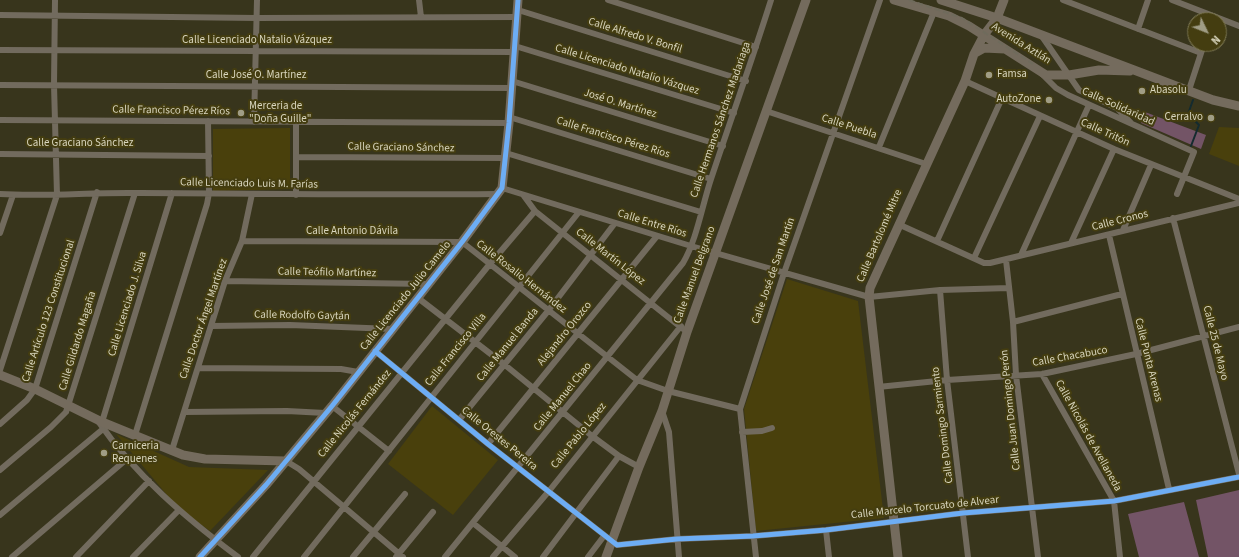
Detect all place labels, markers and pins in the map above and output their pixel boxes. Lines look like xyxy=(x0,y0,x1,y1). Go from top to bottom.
place label: Famsa xyxy=(997,68,1027,82)
marker: Famsa xyxy=(984,70,994,80)
place label: Abasolu xyxy=(1150,84,1187,98)
marker: Abasolu xyxy=(1137,86,1147,96)
place label: AutoZone xyxy=(996,93,1041,107)
marker: AutoZone xyxy=(1044,95,1054,105)
place label: Merceria de "Doña Guille" xyxy=(249,100,311,126)
marker: Merceria de "Doña Guille" xyxy=(236,108,246,118)
place label: Cerralvo xyxy=(1164,111,1203,125)
marker: Cerralvo xyxy=(1206,113,1216,123)
place label: Carniceria Requenes xyxy=(112,440,159,466)
marker: Carniceria Requenes xyxy=(99,448,109,458)

